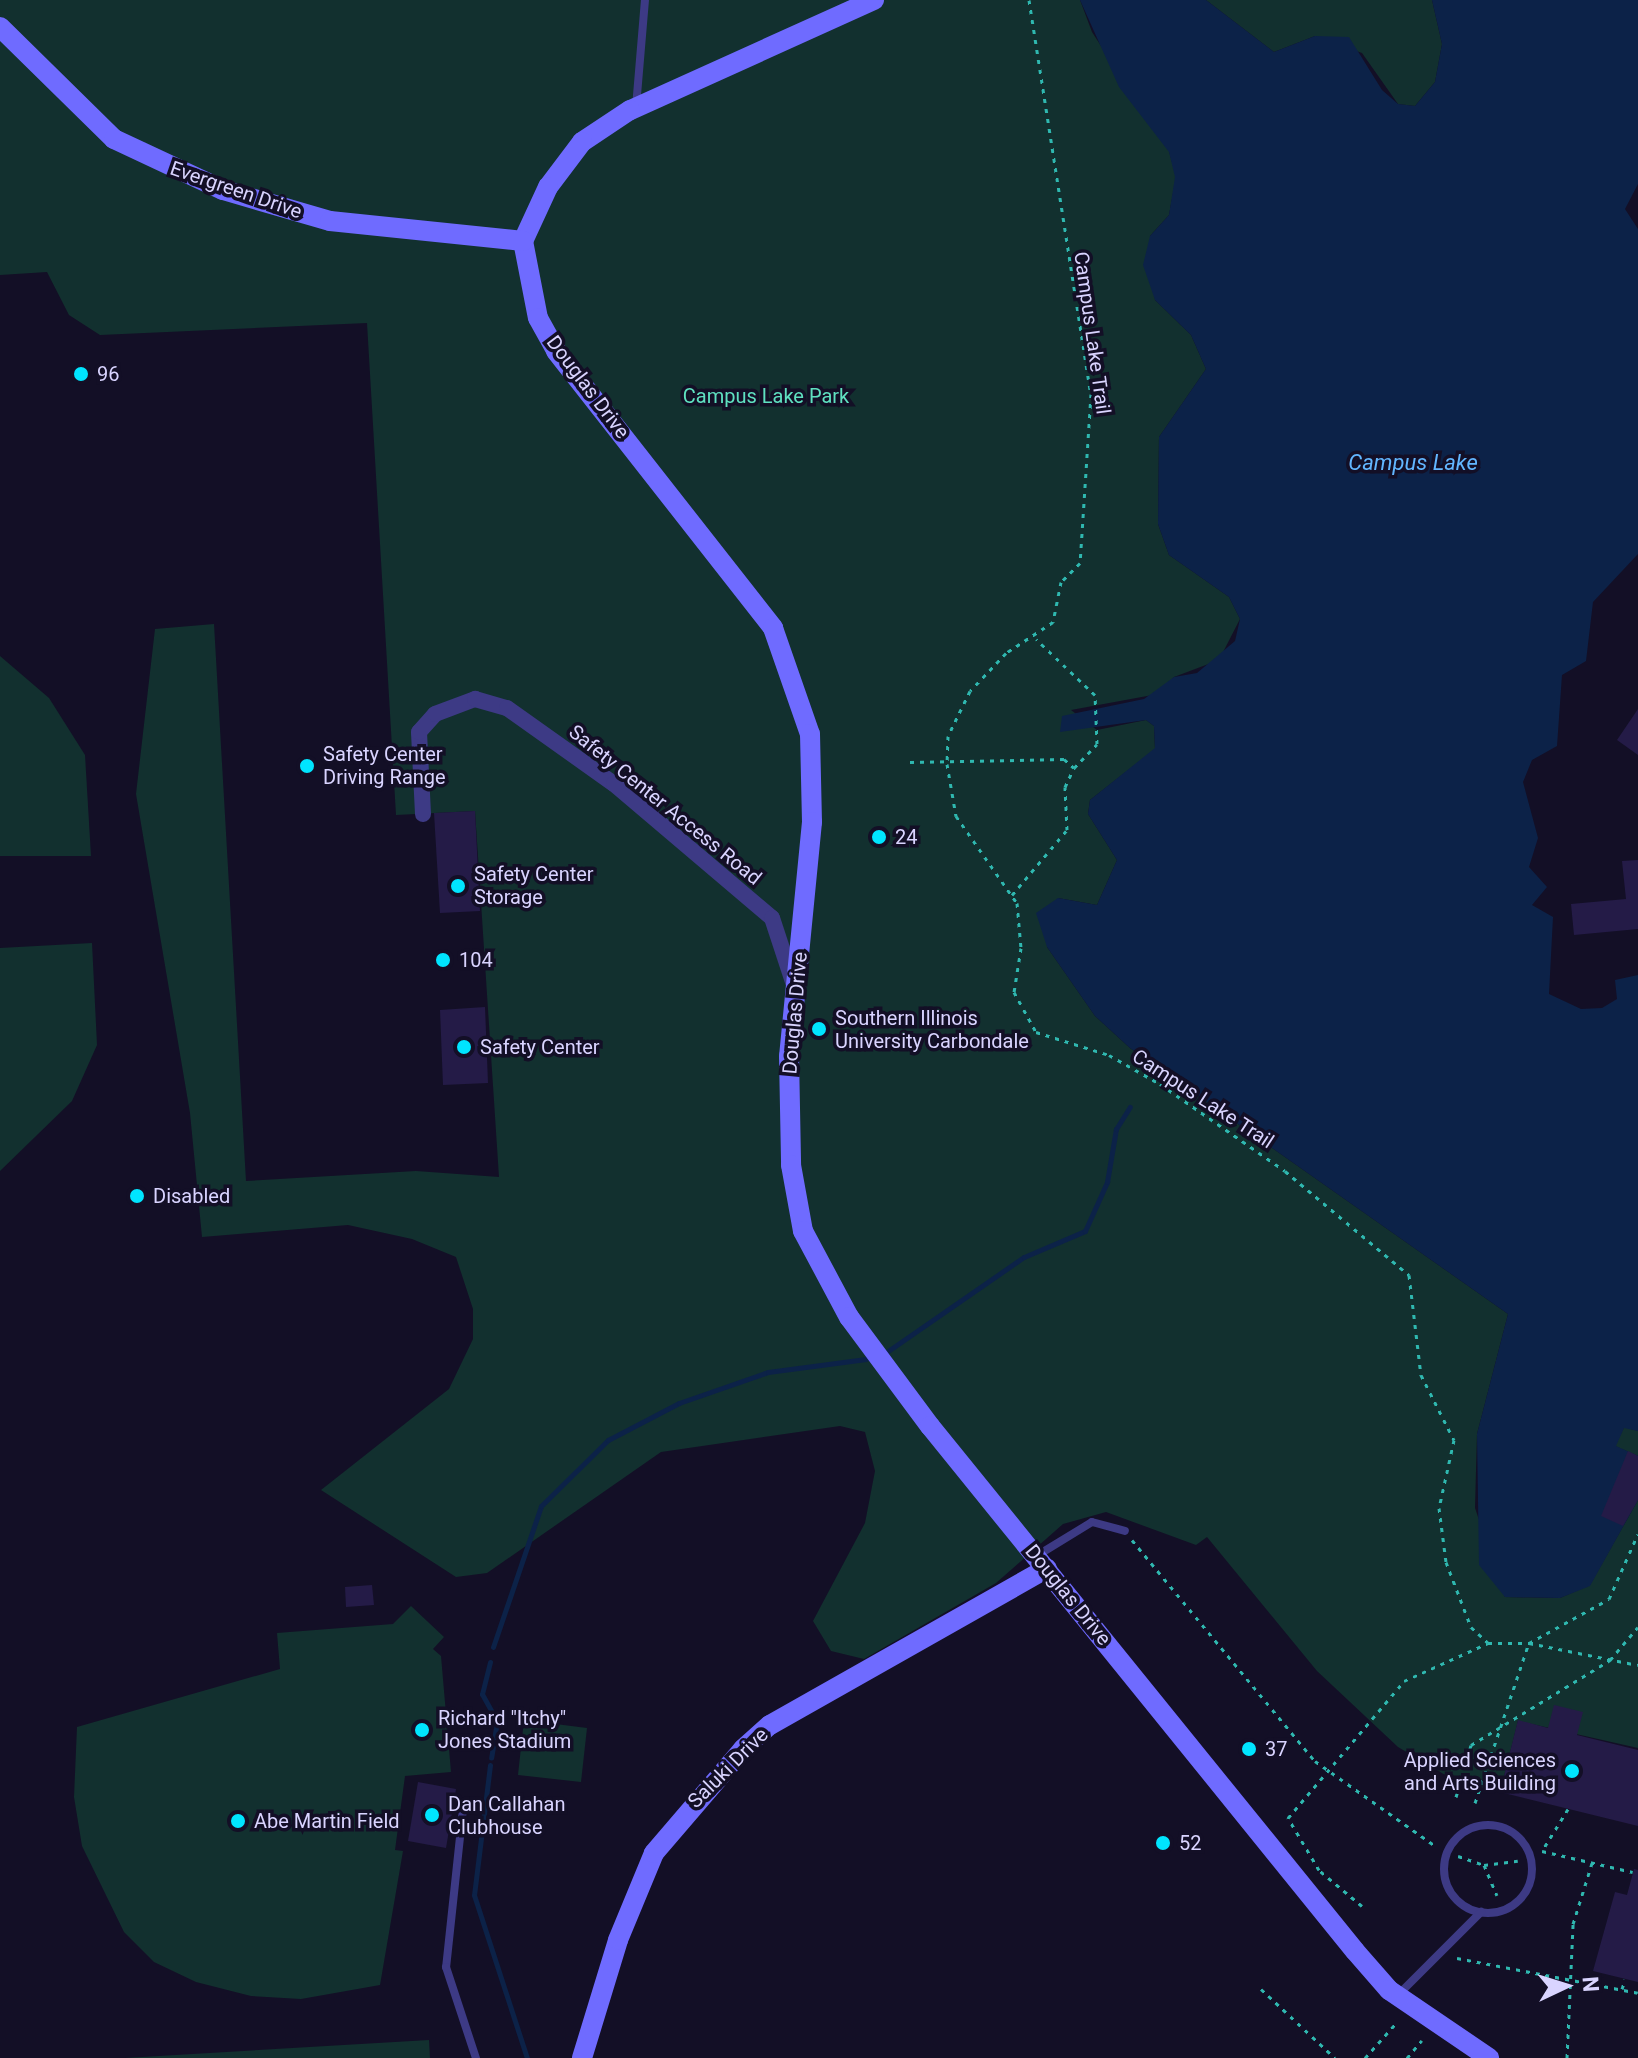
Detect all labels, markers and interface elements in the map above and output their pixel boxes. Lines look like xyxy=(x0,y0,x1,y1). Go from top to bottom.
street label: Evergreen Drive xyxy=(167,156,305,224)
street label: Campus Lake Trail xyxy=(1069,250,1115,416)
street label: Douglas Drive xyxy=(541,331,635,443)
place label: 96 xyxy=(97,362,119,386)
marker: 96 xyxy=(72,365,90,383)
park label: Campus Lake Park xyxy=(683,384,849,408)
water label: Campus Lake xyxy=(1348,450,1478,476)
street label: Safety Center Access Road xyxy=(564,720,766,890)
place label: Safety Center Driving Range xyxy=(323,742,446,789)
marker: Safety Center Driving Range xyxy=(298,757,316,775)
place label: 24 xyxy=(895,825,917,849)
marker: 24 xyxy=(870,828,888,846)
place label: Safety Center Storage xyxy=(474,862,594,909)
marker: Safety Center Storage xyxy=(449,877,467,895)
place label: 104 xyxy=(459,948,493,972)
marker: 104 xyxy=(434,951,452,969)
street label: Douglas Drive xyxy=(778,951,812,1075)
place label: Southern Illinois University Carbondale xyxy=(835,1006,1029,1053)
marker: Southern Illinois University Carbondale xyxy=(810,1020,828,1038)
place label: Safety Center xyxy=(480,1035,600,1059)
marker: Safety Center xyxy=(455,1038,473,1056)
street label: Campus Lake Trail xyxy=(1128,1044,1278,1154)
place label: Disabled xyxy=(153,1184,230,1208)
marker: Disabled xyxy=(128,1187,146,1205)
street label: Douglas Drive xyxy=(1020,1540,1116,1650)
place label: Richard "Itchy" Jones Stadium xyxy=(438,1706,571,1753)
marker: Richard "Itchy" Jones Stadium xyxy=(413,1721,431,1739)
street label: Saluki Drive xyxy=(683,1723,773,1813)
place label: 37 xyxy=(1265,1737,1287,1761)
marker: 37 xyxy=(1240,1740,1258,1758)
place label: Applied Sciences and Arts Building xyxy=(1404,1748,1556,1795)
marker: Applied Sciences and Arts Building xyxy=(1563,1762,1581,1780)
place label: Dan Callahan Clubhouse xyxy=(448,1792,565,1839)
marker: Dan Callahan Clubhouse xyxy=(423,1806,441,1824)
place label: Abe Martin Field xyxy=(254,1809,400,1833)
marker: Abe Martin Field xyxy=(229,1812,247,1830)
place label: 52 xyxy=(1179,1831,1201,1855)
marker: 52 xyxy=(1154,1834,1172,1852)
north arrow xyxy=(1526,1946,1606,2026)
text: N xyxy=(1577,1976,1603,1993)

